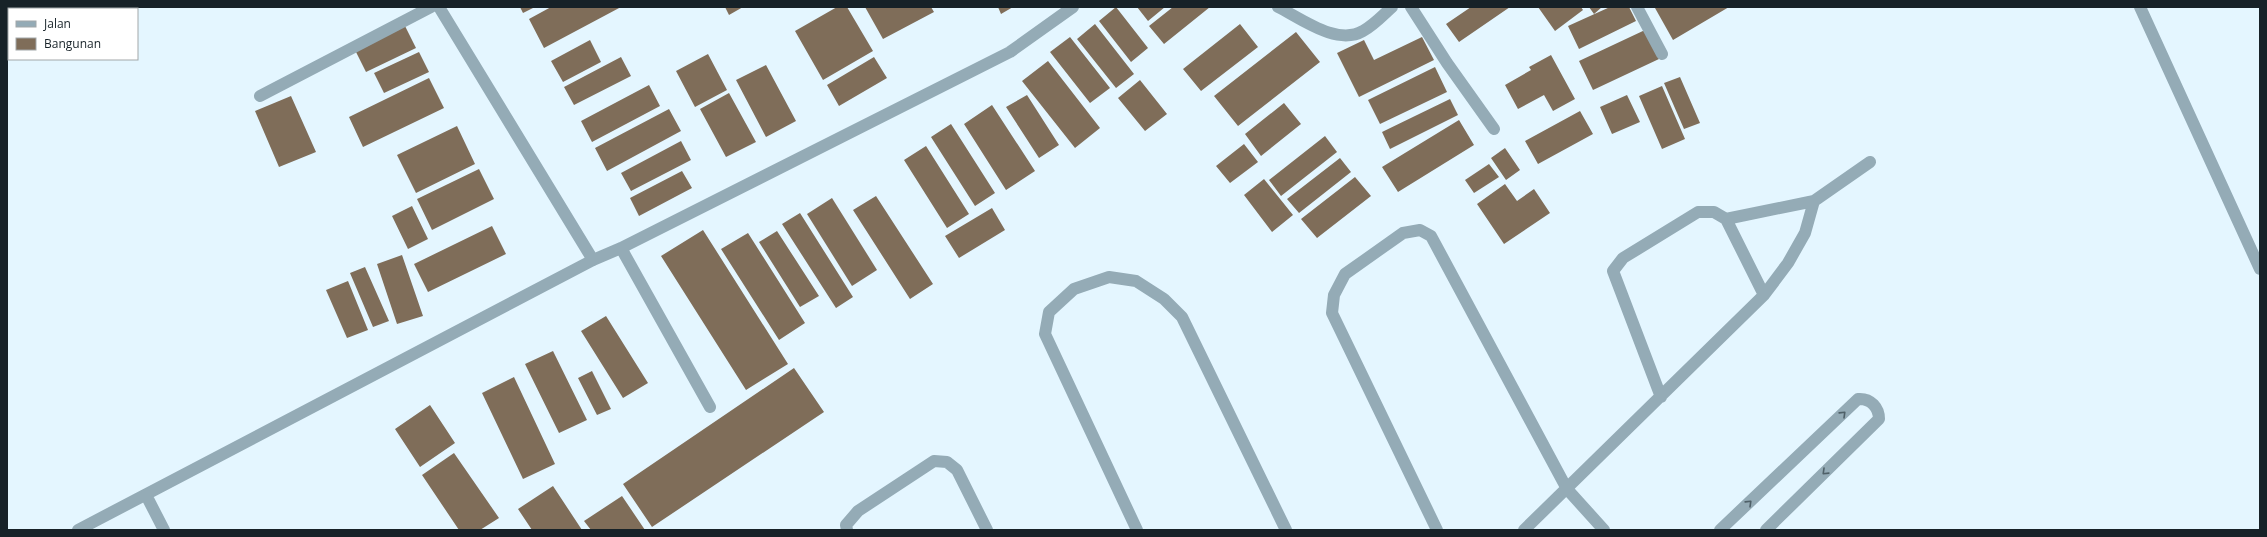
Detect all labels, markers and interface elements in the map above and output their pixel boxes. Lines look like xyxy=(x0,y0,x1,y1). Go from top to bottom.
legend xyxy=(8,8,138,60)
text: Jalan xyxy=(43,15,71,32)
text: Bangunan xyxy=(44,35,101,52)
one-way arrow xyxy=(1838,411,1846,418)
one-way arrow xyxy=(1822,467,1830,475)
one-way arrow xyxy=(1744,501,1751,508)

